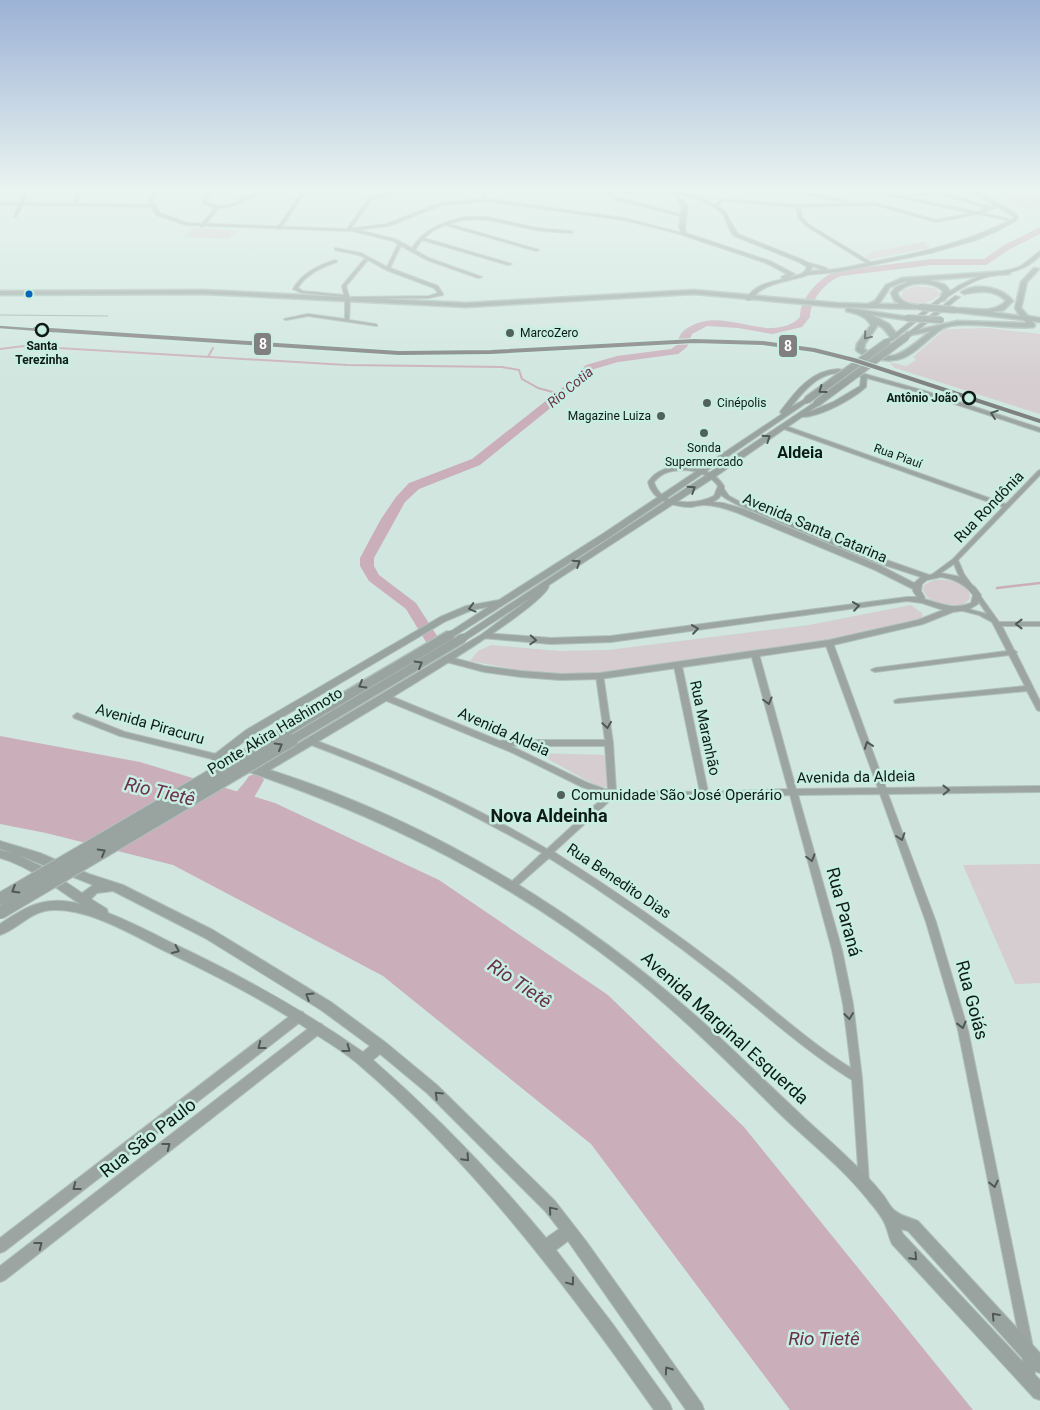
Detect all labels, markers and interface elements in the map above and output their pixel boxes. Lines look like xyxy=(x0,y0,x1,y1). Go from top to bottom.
unlabelled marker xyxy=(24,289,34,299)
marker: Santa Terezinha xyxy=(35,323,49,337)
place label: MarcoZero xyxy=(520,326,578,340)
marker: MarcoZero xyxy=(504,327,516,339)
one-way arrow xyxy=(864,331,873,340)
line badge: 8 xyxy=(253,332,272,356)
line badge: 8 xyxy=(778,334,798,358)
text: 8 xyxy=(259,336,267,352)
text: 8 xyxy=(784,338,792,354)
place label: Santa Terezinha xyxy=(15,339,69,367)
water label: Rio Cotia xyxy=(544,363,596,411)
one-way arrow xyxy=(819,384,828,392)
place label: Antônio João xyxy=(886,391,958,405)
marker: Antônio João xyxy=(962,391,976,405)
place label: Cinépolis xyxy=(717,396,766,410)
marker: Cinépolis xyxy=(701,397,713,409)
place label: Magazine Luiza xyxy=(568,409,651,423)
marker: Magazine Luiza xyxy=(655,410,667,422)
one-way arrow xyxy=(990,410,999,420)
marker: Sonda Supermercado xyxy=(698,427,710,439)
one-way arrow xyxy=(761,435,770,444)
place label: Sonda Supermercado xyxy=(665,441,743,469)
street label: Rua Piauí xyxy=(872,441,925,471)
district label: Aldeia xyxy=(777,443,823,462)
street label: Rua Rondônia xyxy=(950,467,1028,547)
one-way arrow xyxy=(686,485,695,495)
street label: Avenida Santa Catarina xyxy=(740,489,890,567)
one-way arrow xyxy=(571,560,581,569)
one-way arrow xyxy=(469,602,477,612)
one-way arrow xyxy=(852,602,860,612)
one-way arrow xyxy=(1014,619,1022,629)
one-way arrow xyxy=(691,624,699,634)
one-way arrow xyxy=(530,635,538,645)
one-way arrow xyxy=(413,660,422,670)
one-way arrow xyxy=(358,679,367,689)
street label: Rua Maranhão xyxy=(686,679,724,777)
street label: Ponte Akira Hashimoto xyxy=(204,684,346,778)
one-way arrow xyxy=(762,697,773,706)
street label: Avenida Piracuru xyxy=(94,700,206,748)
street label: Avenida Aldeia xyxy=(455,704,553,760)
one-way arrow xyxy=(601,720,611,729)
one-way arrow xyxy=(864,741,874,750)
one-way arrow xyxy=(273,743,282,753)
street label: Avenida da Aldeia xyxy=(796,767,916,787)
water label: Rio Tietê xyxy=(122,772,198,811)
one-way arrow xyxy=(942,785,950,795)
place label: Comunidade São José Operário xyxy=(571,786,782,804)
marker: Comunidade São José Operário xyxy=(555,789,567,801)
district label: Nova Aldeinha xyxy=(490,805,608,826)
one-way arrow xyxy=(895,832,905,841)
street label: Rua Benedito Dias xyxy=(564,840,674,922)
one-way arrow xyxy=(97,849,106,859)
one-way arrow xyxy=(806,853,816,861)
street label: Rua Paraná xyxy=(822,865,866,959)
one-way arrow xyxy=(12,883,21,893)
one-way arrow xyxy=(171,944,180,954)
street label: Avenida Marginal Esquerda xyxy=(637,947,813,1108)
water label: Rio Tietê xyxy=(484,954,556,1013)
street label: Rua Goiás xyxy=(952,958,993,1042)
one-way arrow xyxy=(306,993,315,1002)
one-way arrow xyxy=(843,1012,854,1020)
one-way arrow xyxy=(956,1020,967,1029)
one-way arrow xyxy=(257,1040,266,1049)
one-way arrow xyxy=(341,1043,350,1052)
one-way arrow xyxy=(435,1092,444,1101)
street label: Rua São Paulo xyxy=(95,1094,200,1182)
one-way arrow xyxy=(161,1143,171,1152)
one-way arrow xyxy=(460,1153,469,1162)
one-way arrow xyxy=(989,1179,999,1188)
one-way arrow xyxy=(73,1182,82,1190)
one-way arrow xyxy=(550,1207,558,1216)
one-way arrow xyxy=(33,1242,42,1251)
one-way arrow xyxy=(908,1251,917,1260)
one-way arrow xyxy=(565,1276,574,1286)
one-way arrow xyxy=(992,1313,1001,1322)
water label: Rio Tietê xyxy=(788,1327,860,1350)
one-way arrow xyxy=(665,1366,674,1376)

